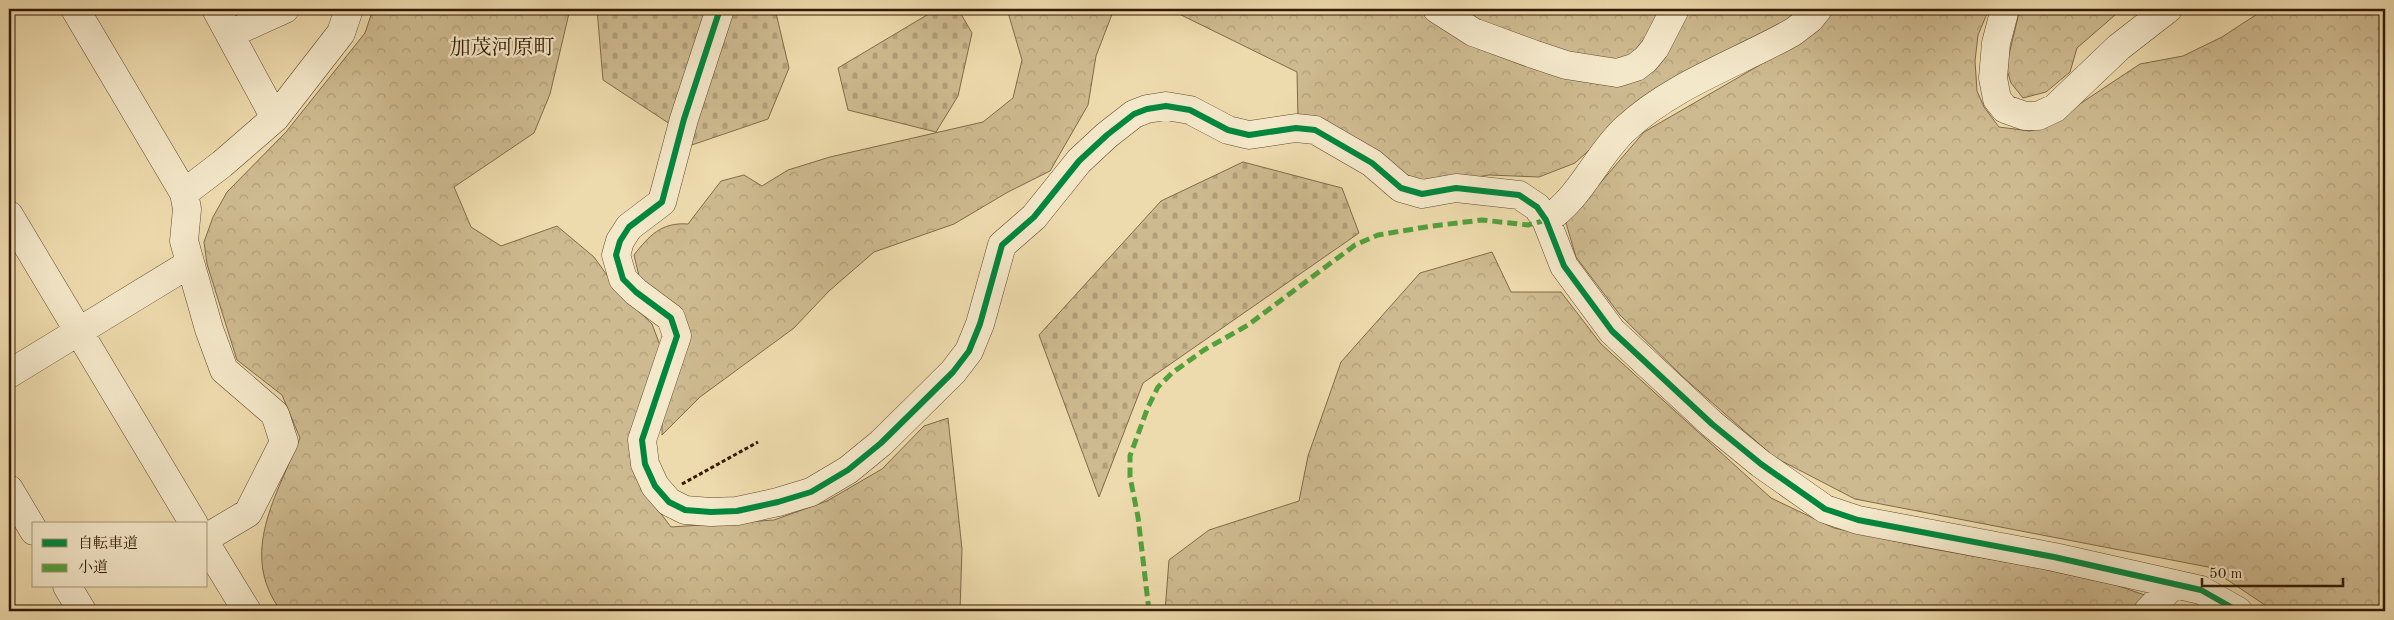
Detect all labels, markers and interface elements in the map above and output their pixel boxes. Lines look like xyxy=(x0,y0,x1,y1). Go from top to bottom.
district label: 加茂河原町 xyxy=(450,36,555,59)
legend xyxy=(32,522,208,588)
text: 自転車道 xyxy=(78,535,138,552)
scale bar xyxy=(2202,555,2343,587)
text: 小道 xyxy=(78,559,108,576)
text: 50 m xyxy=(2209,567,2243,582)

